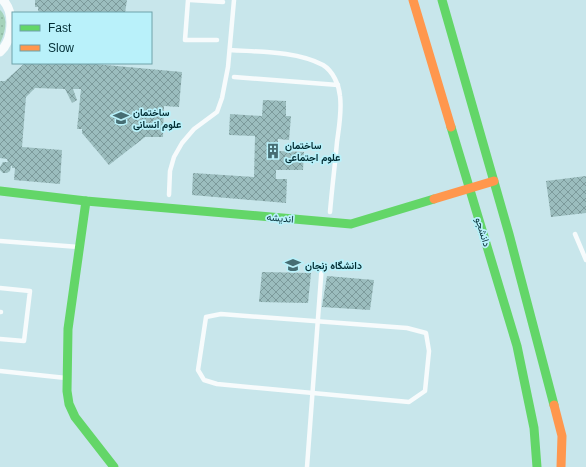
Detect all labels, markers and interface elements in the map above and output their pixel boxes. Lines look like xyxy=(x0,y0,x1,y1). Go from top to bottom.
legend xyxy=(12,12,152,64)
text: Fast xyxy=(48,21,72,35)
text: Slow xyxy=(48,41,74,55)
place label: ساختمان علوم انسانی xyxy=(133,107,181,131)
school or university icon: ساختمان علوم انسانی xyxy=(112,109,130,127)
place label: ساختمان علوم اجتماعی xyxy=(285,140,340,164)
building icon: ساختمان علوم اجتماعی xyxy=(264,142,282,160)
street label: اندیشه xyxy=(266,211,294,226)
street label: دانشجو xyxy=(472,216,493,248)
school or university icon: دانشگاه زنجان xyxy=(284,256,302,274)
place label: دانشگاه زنجان xyxy=(305,260,362,272)

